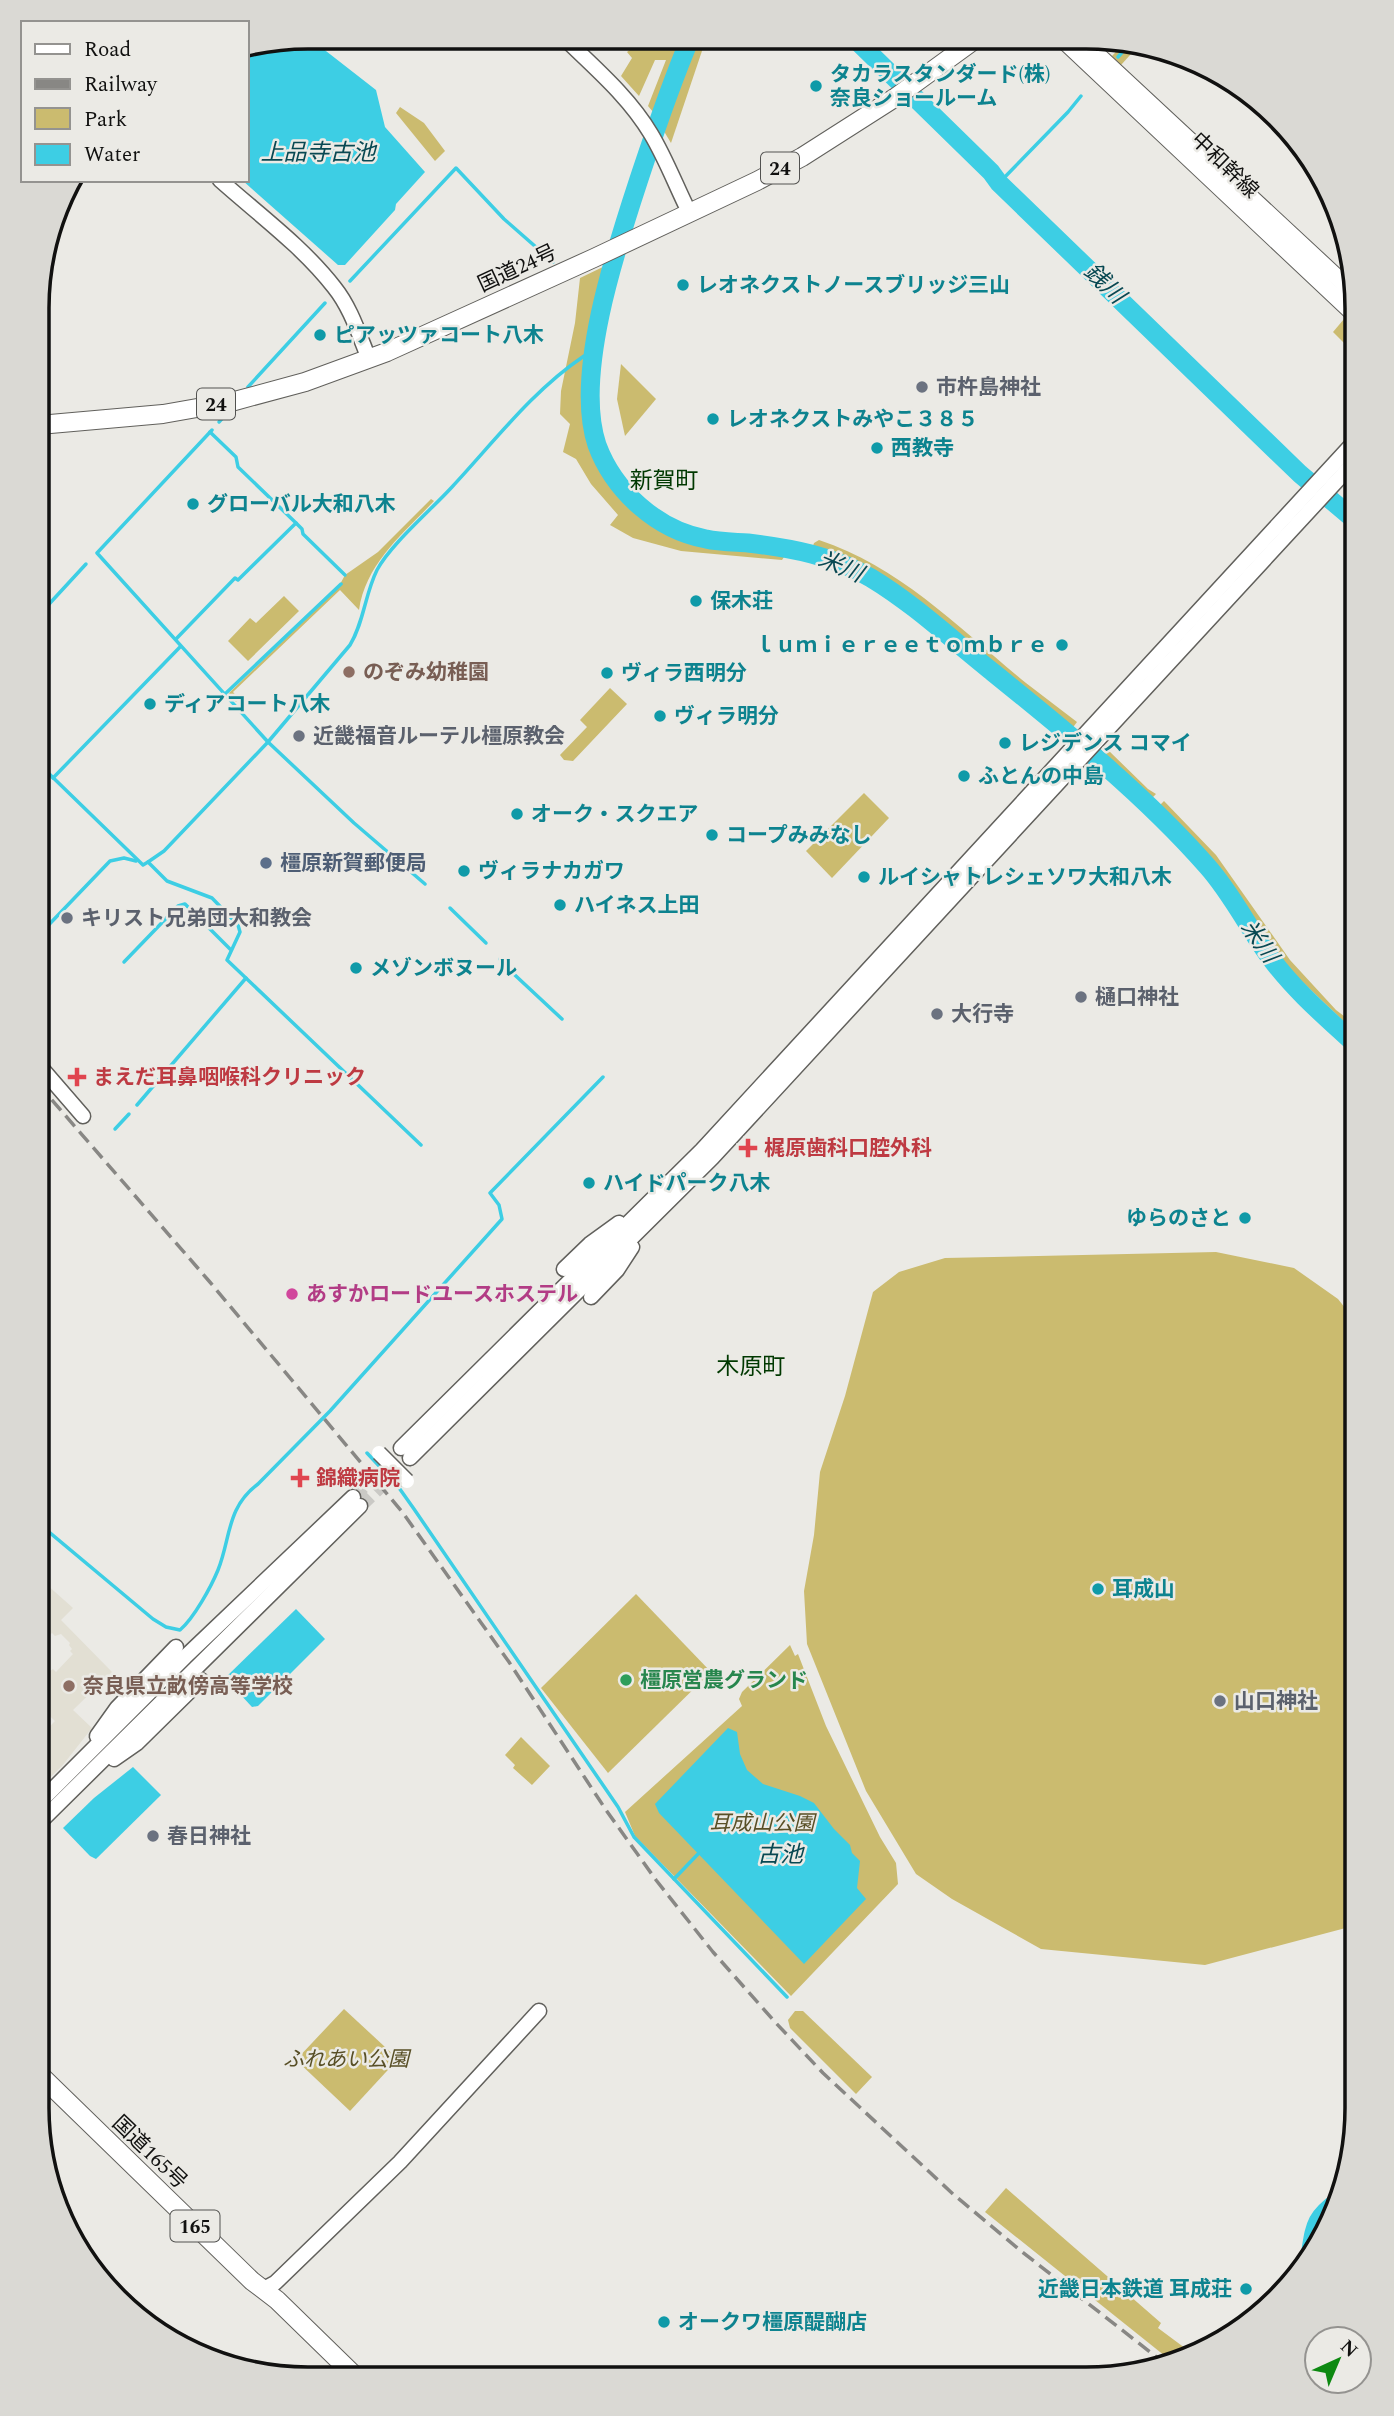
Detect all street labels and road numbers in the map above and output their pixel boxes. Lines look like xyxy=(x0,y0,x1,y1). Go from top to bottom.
street label: 中和幹線 xyxy=(1183,125,1266,206)
road number: 24 xyxy=(761,152,799,184)
street label: 国道24号 xyxy=(473,237,562,301)
road number: 24 xyxy=(197,388,235,420)
street label: 国道165号 xyxy=(104,2108,194,2197)
road number: 165 xyxy=(170,2210,220,2242)

